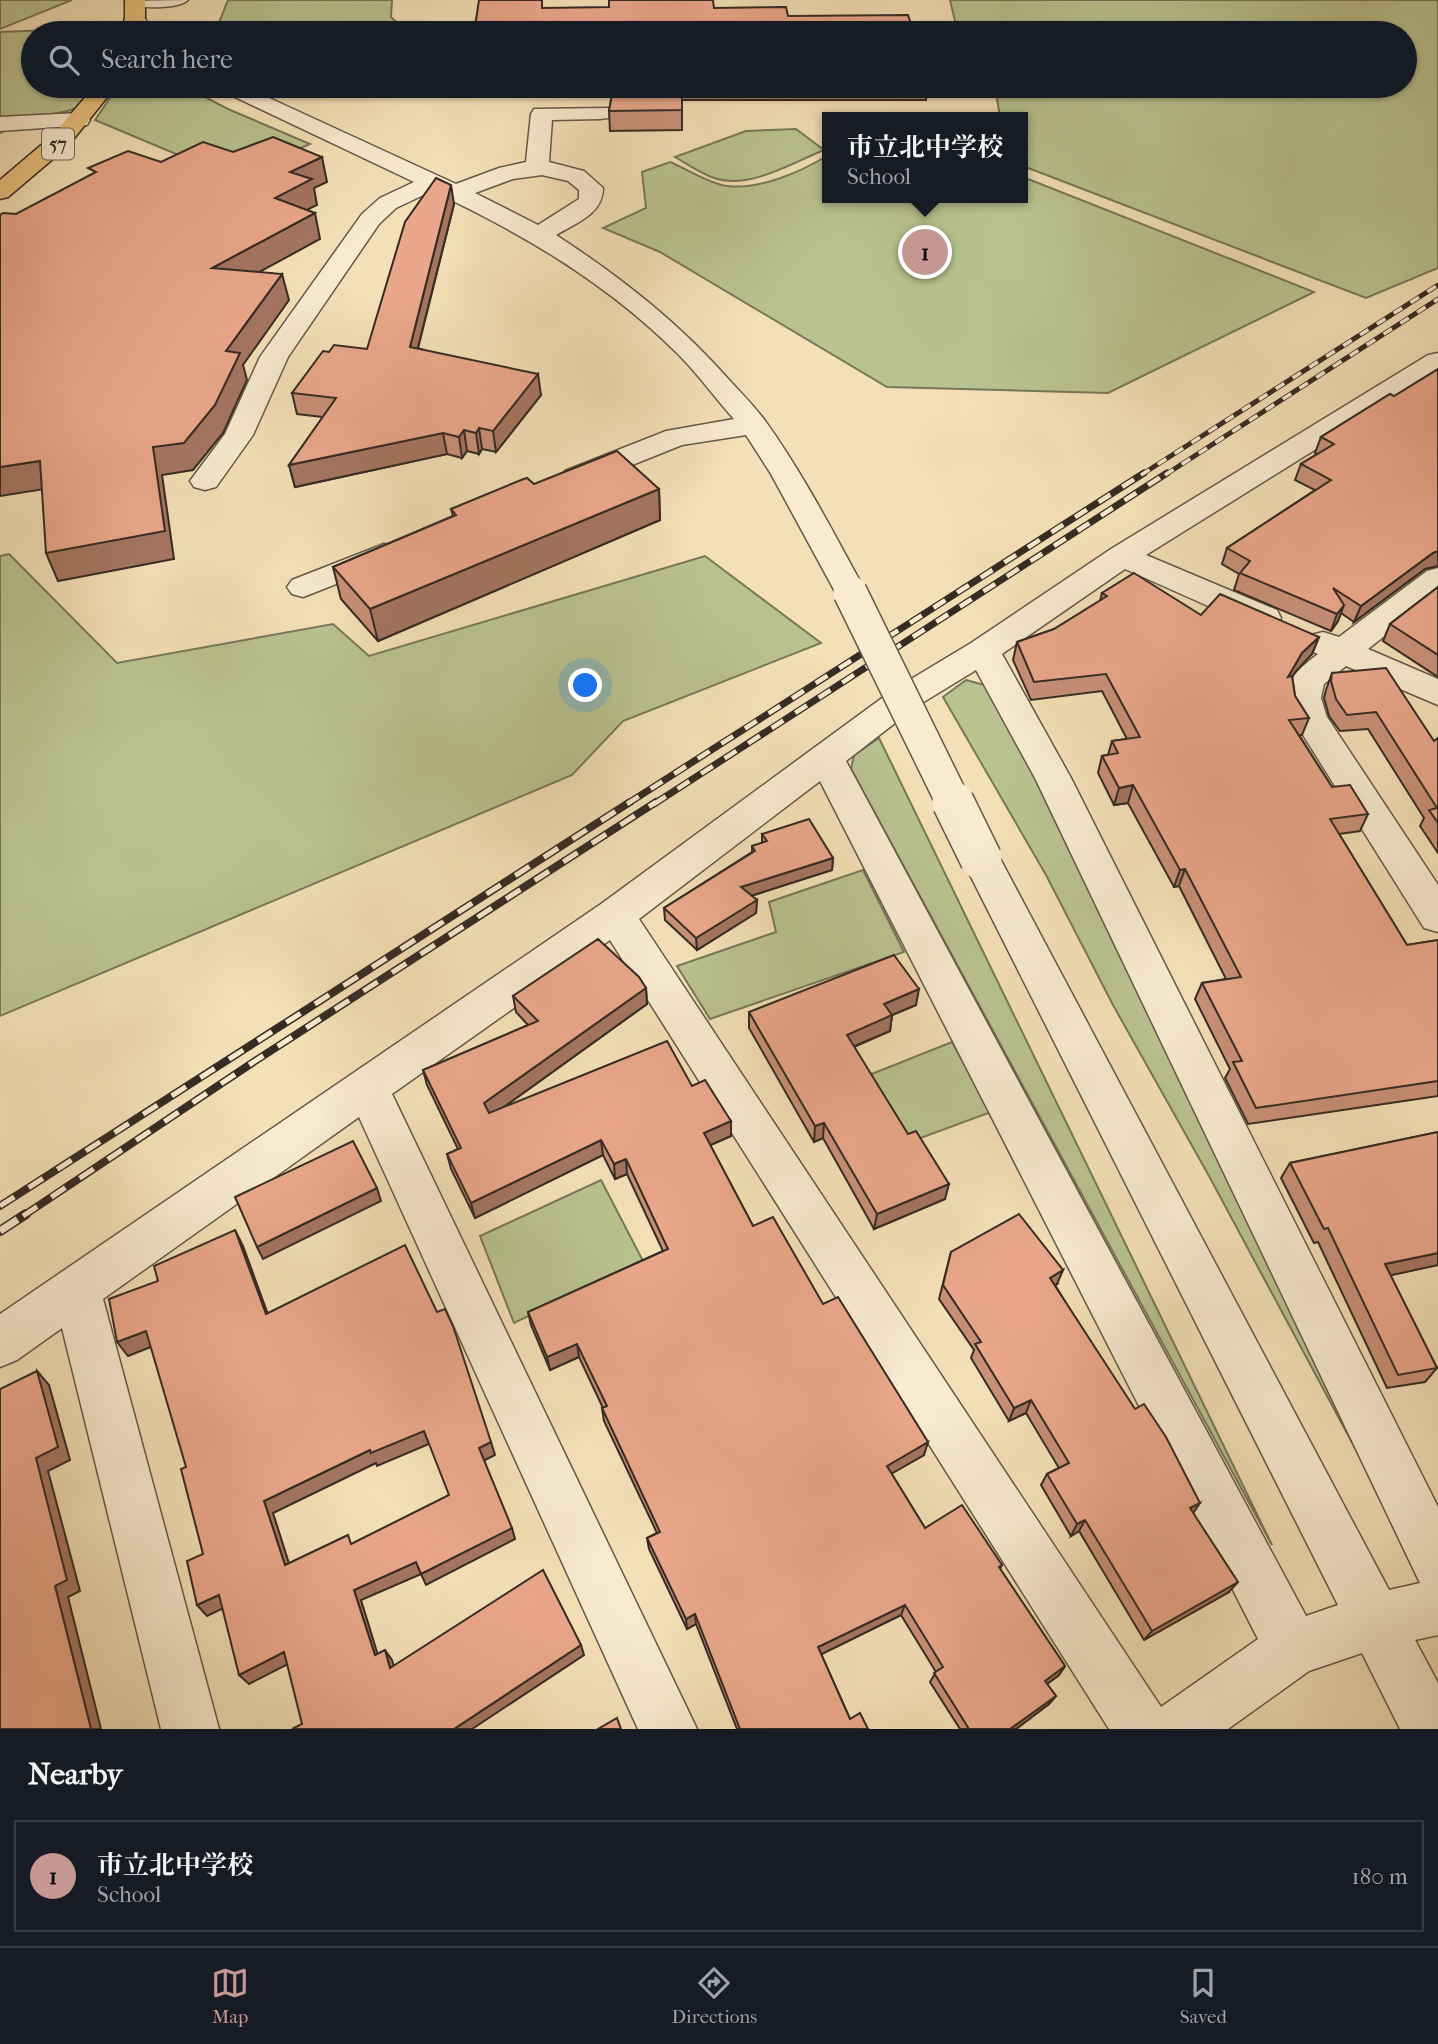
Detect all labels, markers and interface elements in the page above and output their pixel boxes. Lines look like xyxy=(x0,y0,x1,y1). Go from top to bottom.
search box xyxy=(21,21,1417,98)
icon: search xyxy=(45,41,83,79)
text: Search here xyxy=(101,44,233,75)
popup xyxy=(822,112,1028,203)
road number: 57 xyxy=(42,128,74,160)
text: 市立北中学校 xyxy=(847,132,1003,163)
text: School xyxy=(847,163,911,190)
pin: 1 xyxy=(902,226,948,278)
your location xyxy=(568,668,602,702)
text: Nearby xyxy=(28,1757,123,1792)
text: 市立北中学校 xyxy=(97,1850,253,1881)
text: 1 xyxy=(49,1863,57,1890)
text: 180 m xyxy=(1351,1863,1408,1890)
text: School xyxy=(97,1881,161,1908)
tab: Map xyxy=(211,1964,249,2028)
tab: Directions xyxy=(672,1964,757,2028)
tab: Saved xyxy=(1180,1964,1227,2028)

